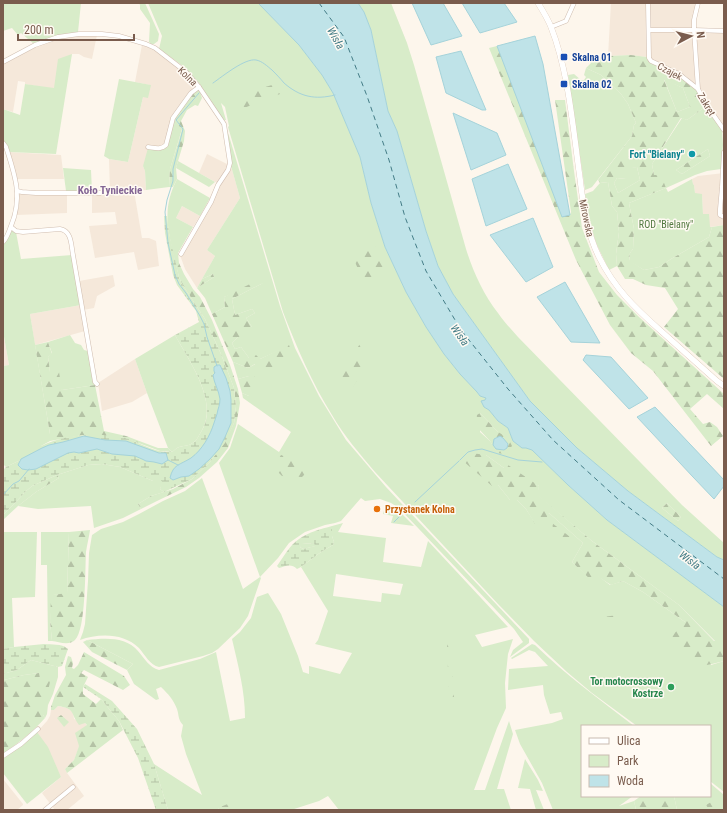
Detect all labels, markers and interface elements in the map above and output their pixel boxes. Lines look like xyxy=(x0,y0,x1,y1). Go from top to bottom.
scale bar xyxy=(18,16,134,42)
north arrow xyxy=(671,16,711,56)
text: 200 m xyxy=(24,23,54,37)
water label: Wisła xyxy=(324,25,347,52)
text: N xyxy=(694,31,707,39)
marker: Skalna 01 xyxy=(559,52,569,62)
place label: Skalna 01 xyxy=(572,52,611,63)
street label: Czajek xyxy=(656,60,684,83)
street label: Kolna xyxy=(176,65,200,88)
marker: Skalna 02 xyxy=(559,79,569,89)
place label: Skalna 02 xyxy=(572,79,611,90)
street label: Zakręt xyxy=(695,91,718,118)
place label: Fort "Bielany" xyxy=(629,149,684,160)
marker: Fort "Bielany" xyxy=(687,149,697,159)
district label: Koło Tynieckie xyxy=(78,184,142,197)
street label: Mirowska xyxy=(577,198,596,238)
park label: ROD "Bielany" xyxy=(639,219,693,230)
water label: Wisła xyxy=(448,322,472,349)
marker: Przystanek Kolna xyxy=(372,504,382,514)
place label: Przystanek Kolna xyxy=(385,504,455,515)
water label: Wisła xyxy=(677,548,703,573)
place label: Tor motocrossowy Kostrze xyxy=(590,676,664,699)
marker: Tor motocrossowy Kostrze xyxy=(666,682,676,692)
legend xyxy=(581,725,711,797)
text: Ulica xyxy=(617,734,641,748)
text: Park xyxy=(617,754,639,768)
text: Woda xyxy=(617,774,644,788)

